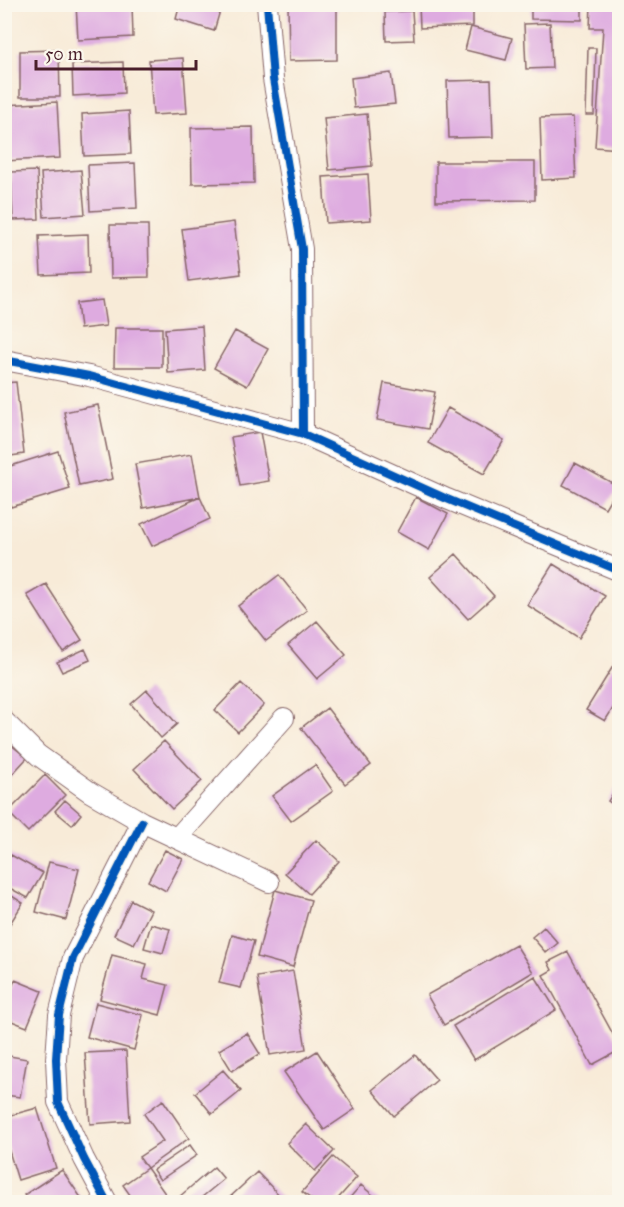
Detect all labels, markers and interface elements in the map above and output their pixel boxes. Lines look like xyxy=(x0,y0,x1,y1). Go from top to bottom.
scale bar xyxy=(36,33,196,71)
text: 50 m xyxy=(45,43,83,65)

